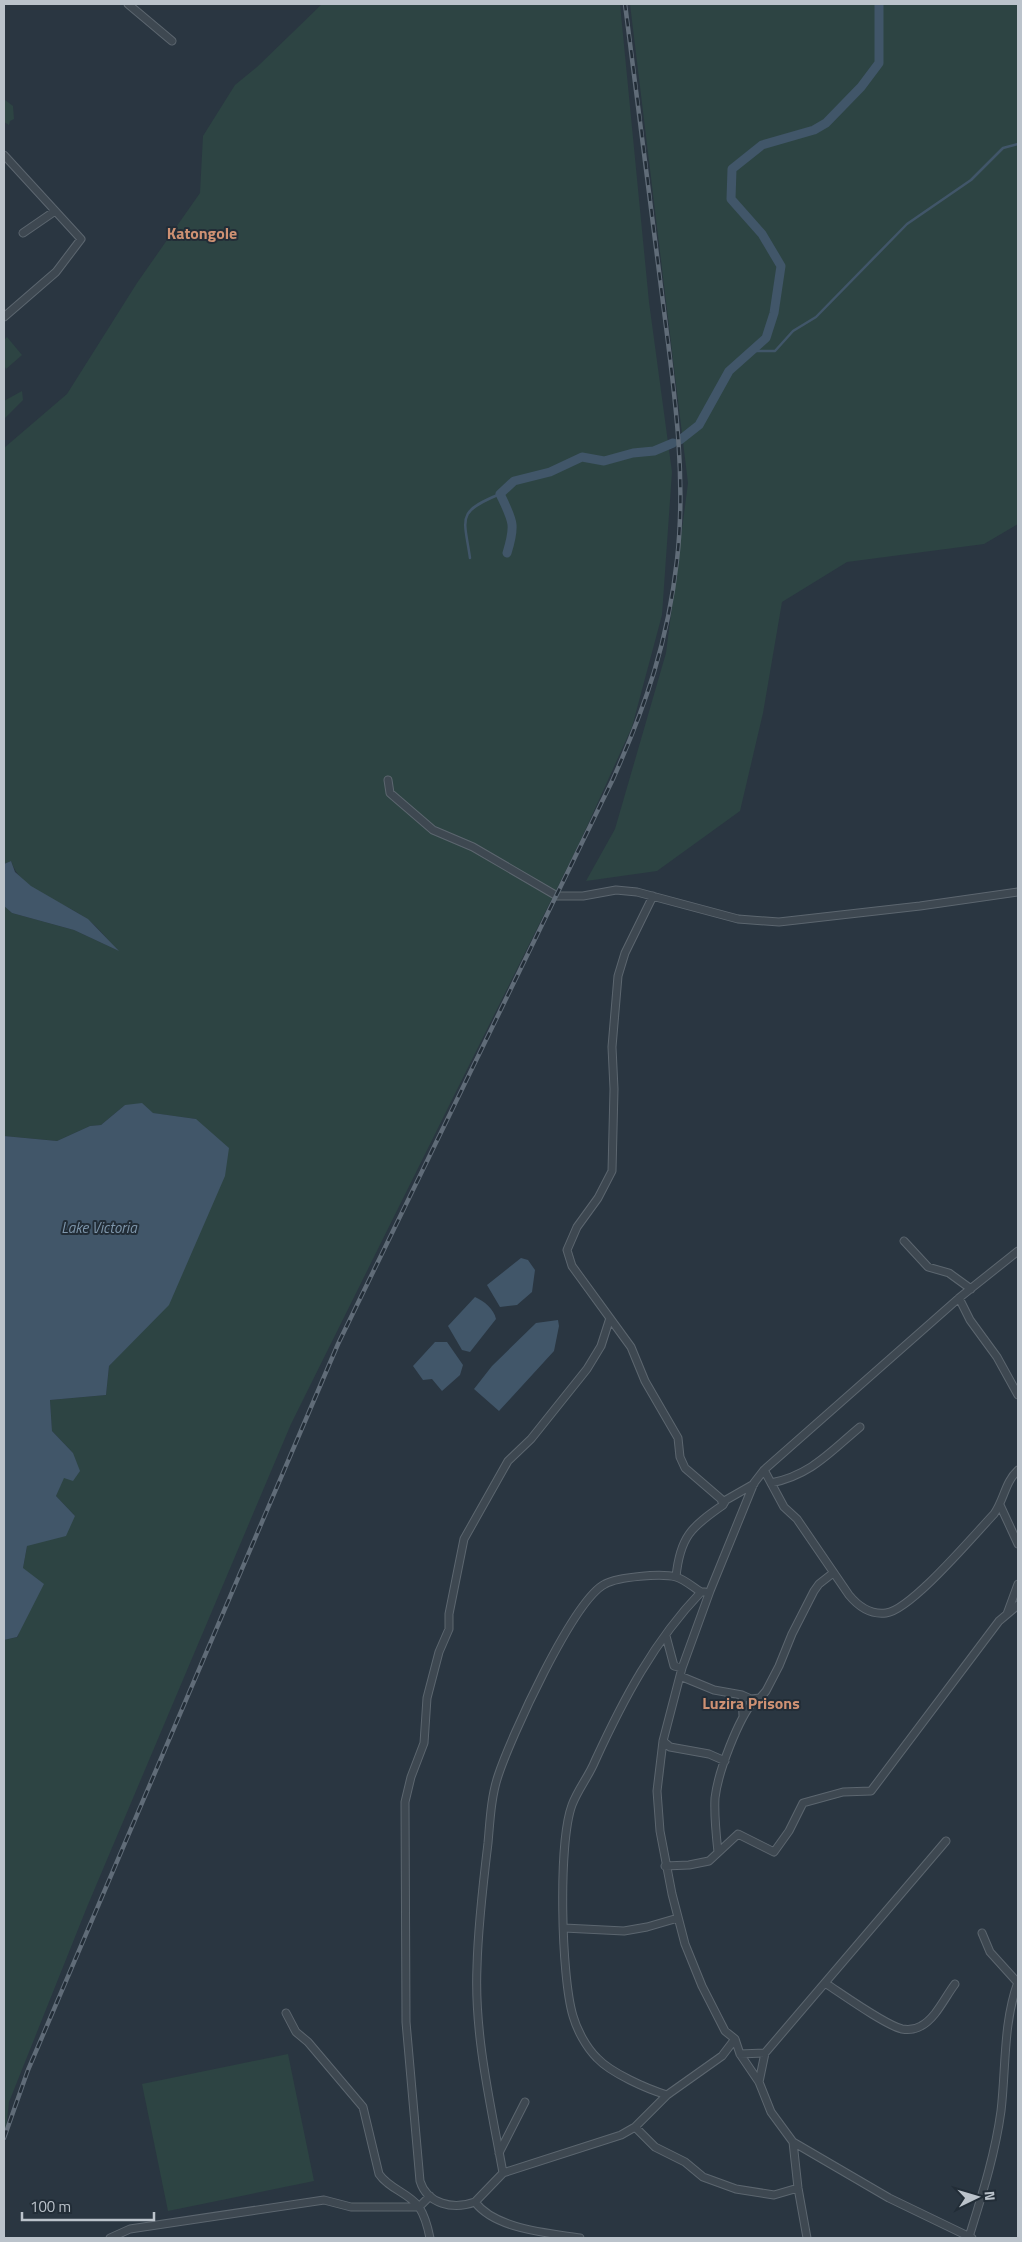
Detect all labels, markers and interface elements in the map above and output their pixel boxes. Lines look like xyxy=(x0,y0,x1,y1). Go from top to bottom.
district label: Katongole xyxy=(167,221,237,245)
water label: Lake Victoria xyxy=(61,1216,138,1239)
district label: Luzira Prisons xyxy=(702,1691,800,1715)
north arrow xyxy=(952,2172,1002,2222)
scale bar xyxy=(22,2190,155,2222)
text: N xyxy=(980,2190,1001,2202)
text: 100 m xyxy=(30,2195,71,2218)

